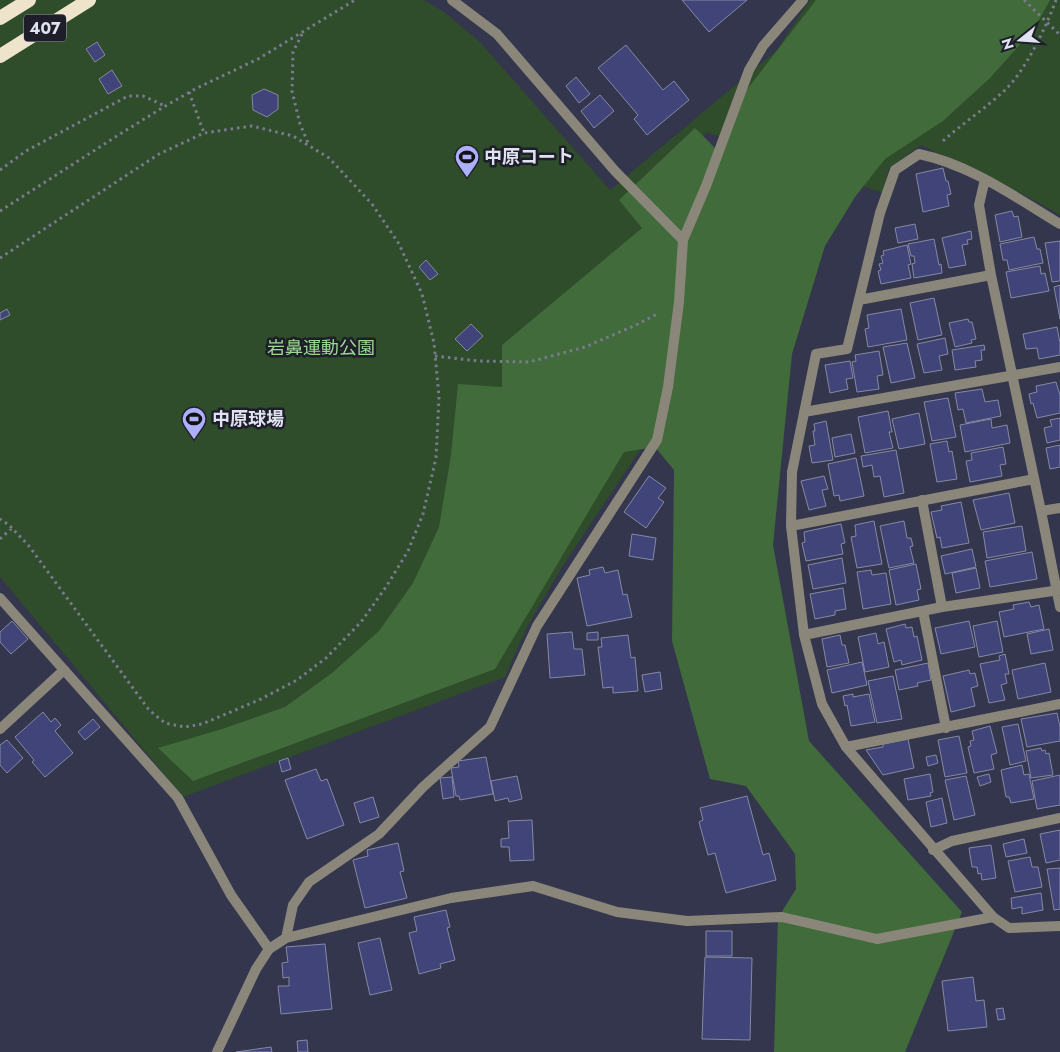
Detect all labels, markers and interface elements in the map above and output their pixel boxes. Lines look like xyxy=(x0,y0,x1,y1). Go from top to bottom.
road number: 407 xyxy=(24,14,66,42)
north arrow xyxy=(995,15,1045,65)
text: N xyxy=(996,36,1019,52)
sports icon: 中原コート xyxy=(454,144,480,178)
place label: 中原コート xyxy=(484,144,574,170)
park label: 岩鼻運動公園 xyxy=(267,335,375,361)
sports icon: 中原球場 xyxy=(181,406,207,440)
place label: 中原球場 xyxy=(212,406,284,432)

